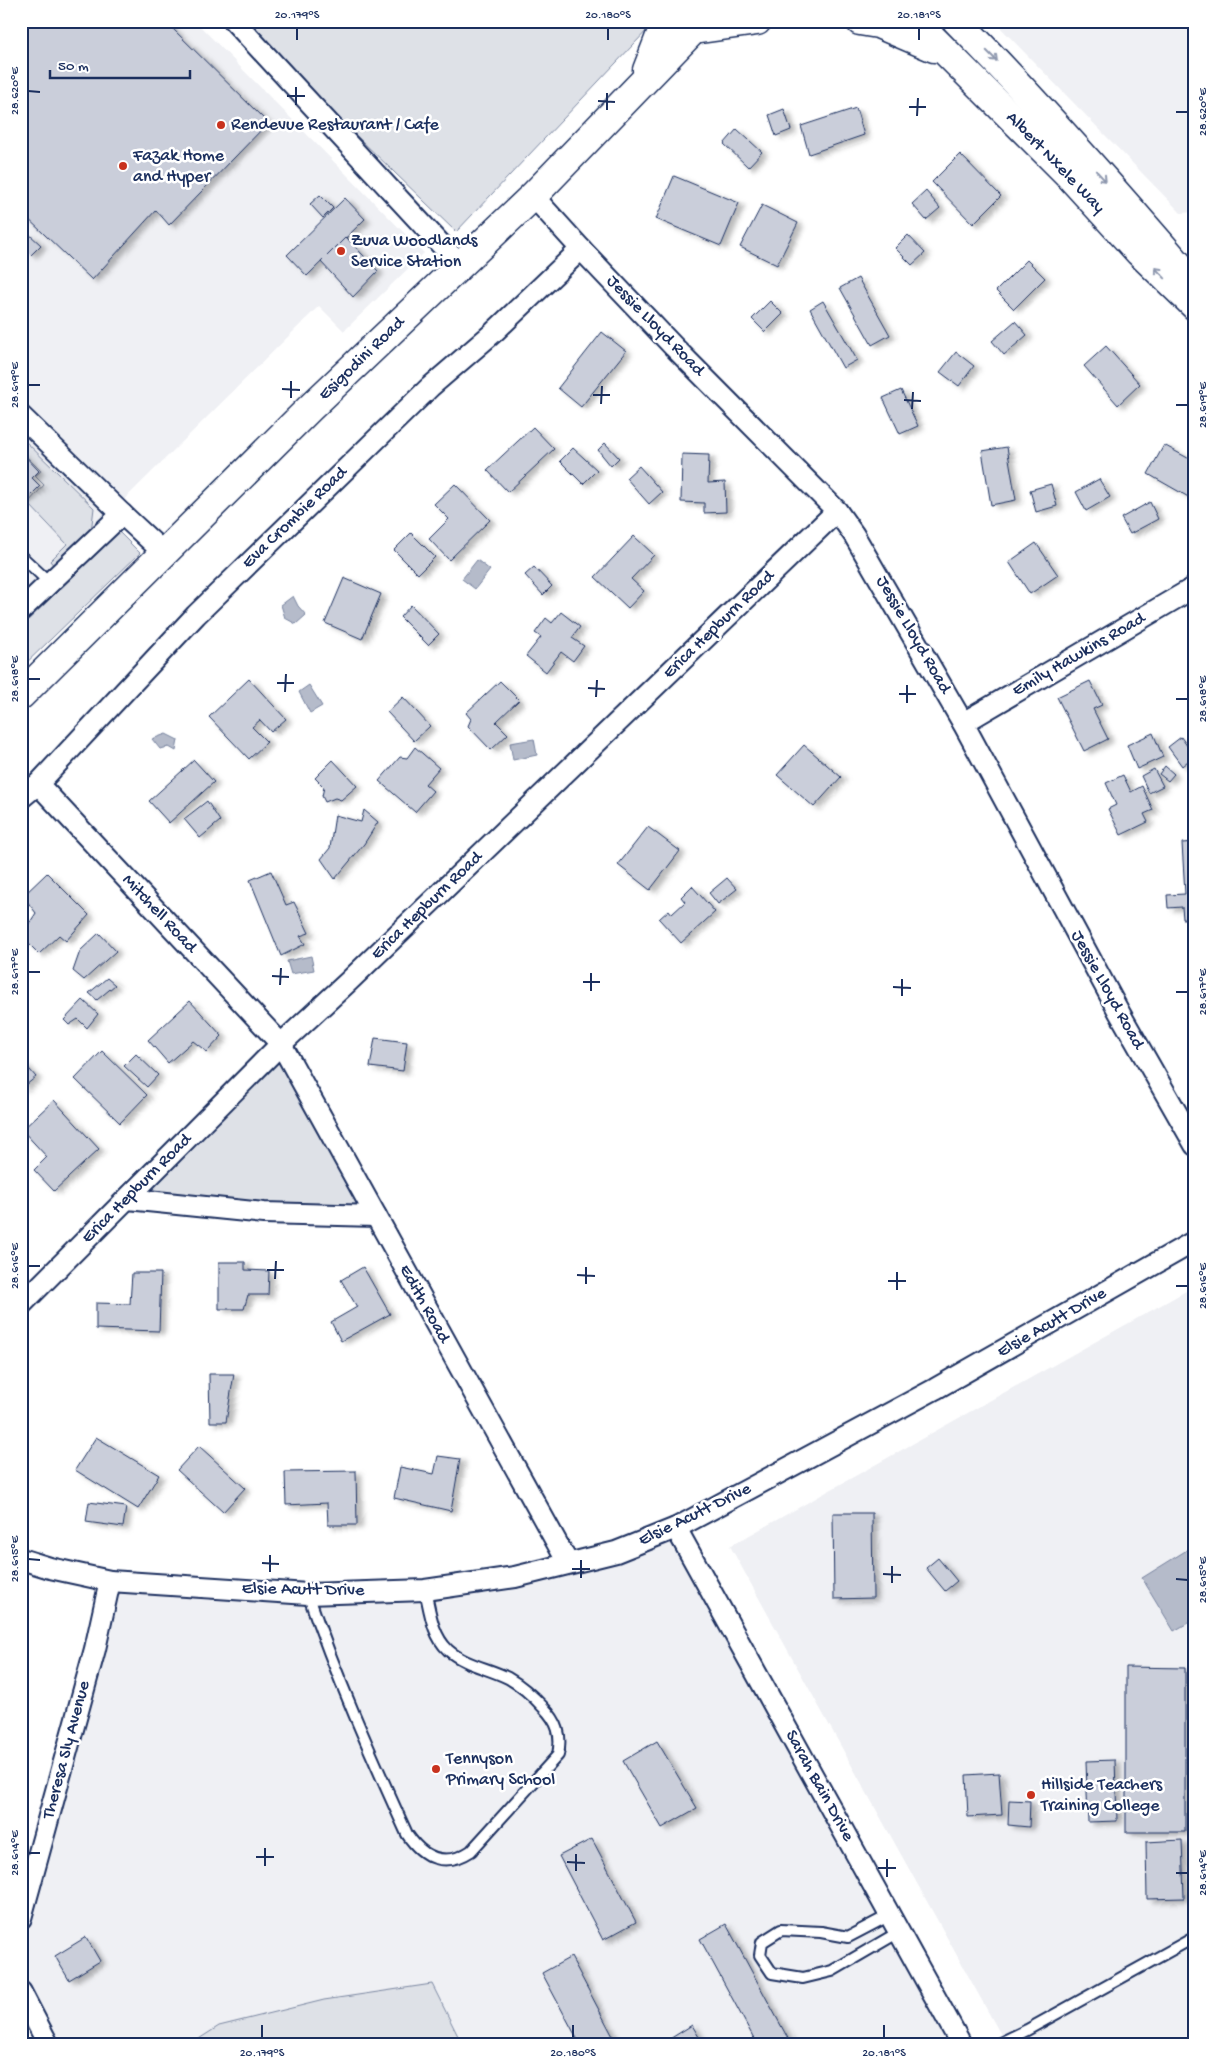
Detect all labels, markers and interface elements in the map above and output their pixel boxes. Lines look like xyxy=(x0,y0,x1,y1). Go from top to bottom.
text: 20.179°S xyxy=(275,9,320,23)
text: 20.180°S xyxy=(585,9,631,23)
text: 20.181°S xyxy=(897,9,941,23)
scale bar xyxy=(50,48,190,80)
one-way arrow xyxy=(985,50,998,62)
text: 50 m xyxy=(58,58,89,76)
text: 28.620°E xyxy=(9,67,23,115)
text: 28.620°E xyxy=(1197,88,1211,136)
street label: Albert Nxele Way xyxy=(1001,108,1109,218)
place label: Rendevue Restaurant / Cafe xyxy=(231,115,440,136)
marker: Rendevue Restaurant / Cafe xyxy=(215,119,227,131)
place label: Fazak Home and Hyper xyxy=(132,146,225,188)
marker: Fazak Home and Hyper xyxy=(117,160,129,172)
one-way arrow xyxy=(1095,169,1107,182)
place label: Zuva Woodlands Service Station xyxy=(351,231,479,273)
marker: Zuva Woodlands Service Station xyxy=(335,245,347,257)
one-way arrow xyxy=(1153,267,1166,279)
street label: Jessie Lloyd Road xyxy=(601,271,710,382)
street label: Esigodini Road xyxy=(314,312,411,405)
text: 28.619°E xyxy=(9,361,23,408)
text: 28.619°E xyxy=(1197,381,1211,428)
street label: Eva Crombie Road xyxy=(238,462,353,573)
street label: Erica Hepburn Road xyxy=(659,565,780,684)
street label: Jessie Lloyd Road xyxy=(871,572,956,699)
street label: Emily Hawkins Road xyxy=(1009,608,1150,702)
text: 28.618°E xyxy=(9,655,23,702)
text: 28.618°E xyxy=(1197,675,1211,722)
street label: Erica Hepburn Road xyxy=(367,846,488,965)
street label: Mitchell Road xyxy=(117,870,202,959)
street label: Jessie Lloyd Road xyxy=(1066,927,1149,1054)
text: 28.617°E xyxy=(9,948,23,995)
text: 28.617°E xyxy=(1197,968,1211,1015)
street label: Erica Hepburn Road xyxy=(78,1129,197,1248)
text: 28.616°E xyxy=(9,1242,23,1289)
street label: Edith Road xyxy=(394,1261,455,1348)
text: 28.616°E xyxy=(1197,1262,1211,1309)
street label: Elsie Acutt Drive xyxy=(994,1283,1111,1363)
street label: Elsie Acutt Drive xyxy=(635,1478,755,1551)
text: 28.615°E xyxy=(9,1535,23,1582)
text: 28.615°E xyxy=(1197,1556,1211,1603)
street label: Elsie Acutt Drive xyxy=(242,1578,365,1602)
street label: Theresa Sly Avenue xyxy=(38,1678,96,1822)
street label: Sarah Bain Drive xyxy=(780,1727,859,1846)
place label: Tennyson Primary School xyxy=(445,1749,555,1791)
marker: Tennyson Primary School xyxy=(430,1763,442,1775)
place label: Hillside Teachers Training College xyxy=(1040,1775,1163,1817)
marker: Hillside Teachers Training College xyxy=(1025,1789,1037,1801)
text: 28.614°E xyxy=(9,1830,23,1876)
text: 28.614°E xyxy=(1197,1850,1211,1896)
text: 20.179°S xyxy=(240,2047,285,2061)
text: 20.180°S xyxy=(550,2047,596,2061)
text: 20.181°S xyxy=(862,2047,906,2061)

